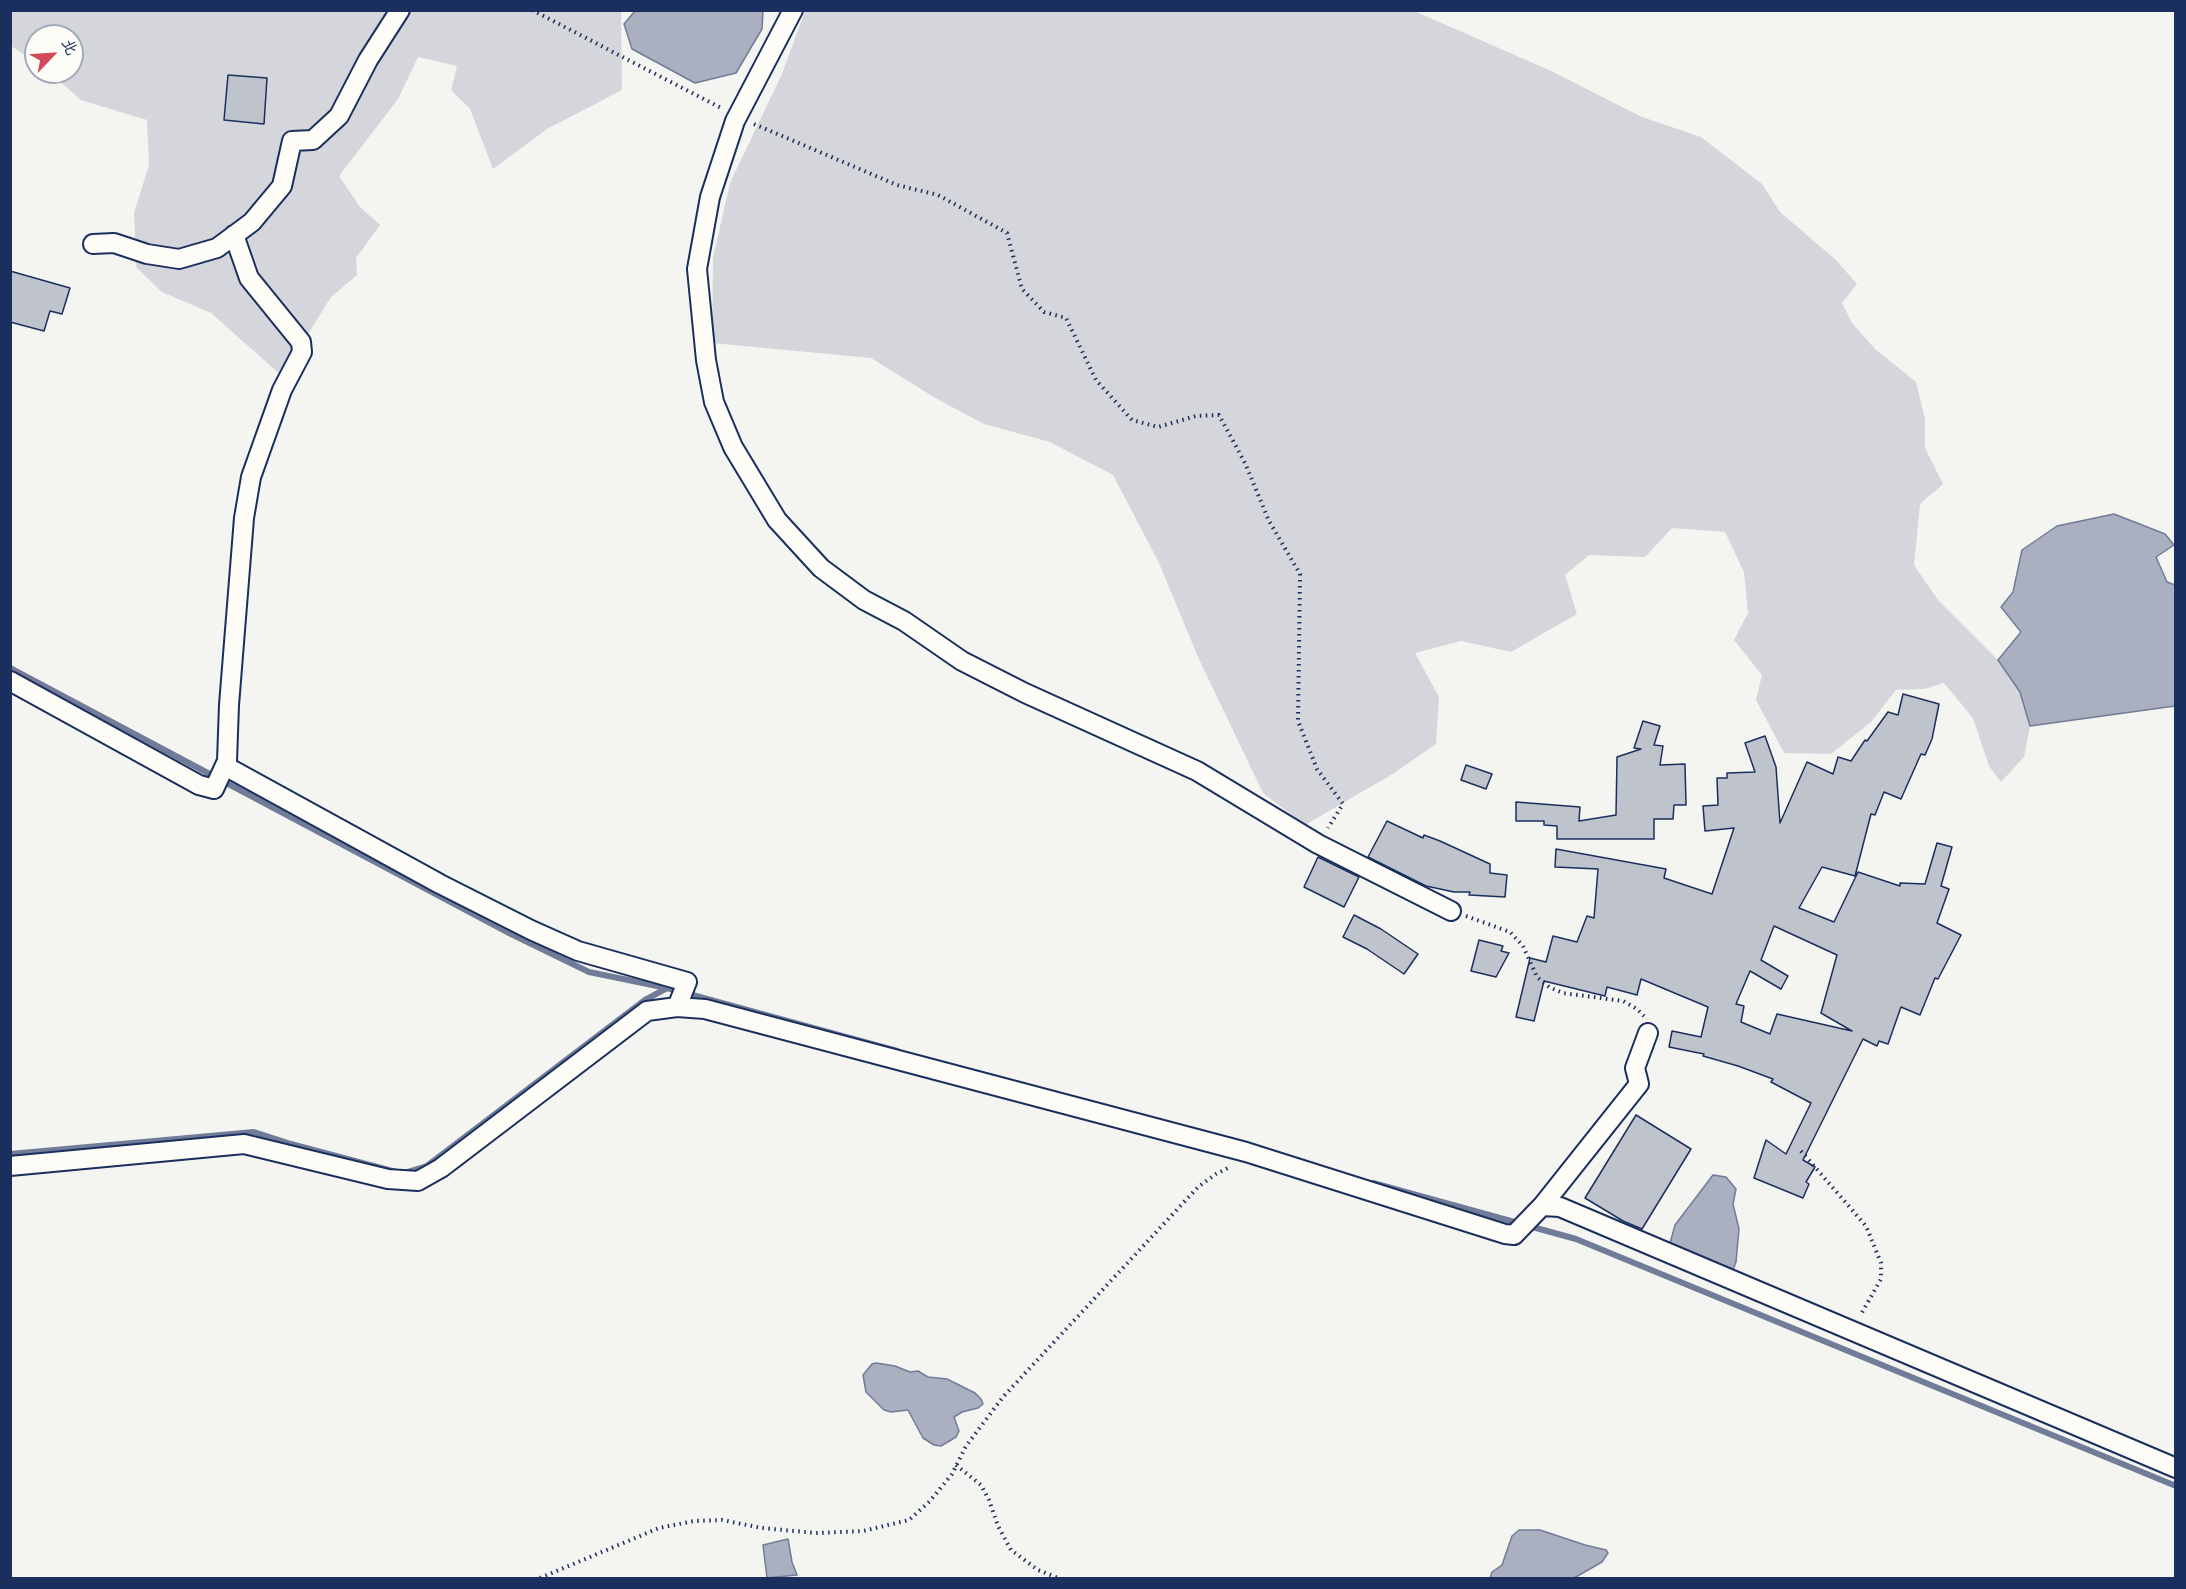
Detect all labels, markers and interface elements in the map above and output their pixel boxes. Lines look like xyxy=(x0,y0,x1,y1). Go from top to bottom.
north arrow xyxy=(24,24,84,84)
text: 北 xyxy=(54,35,83,60)

